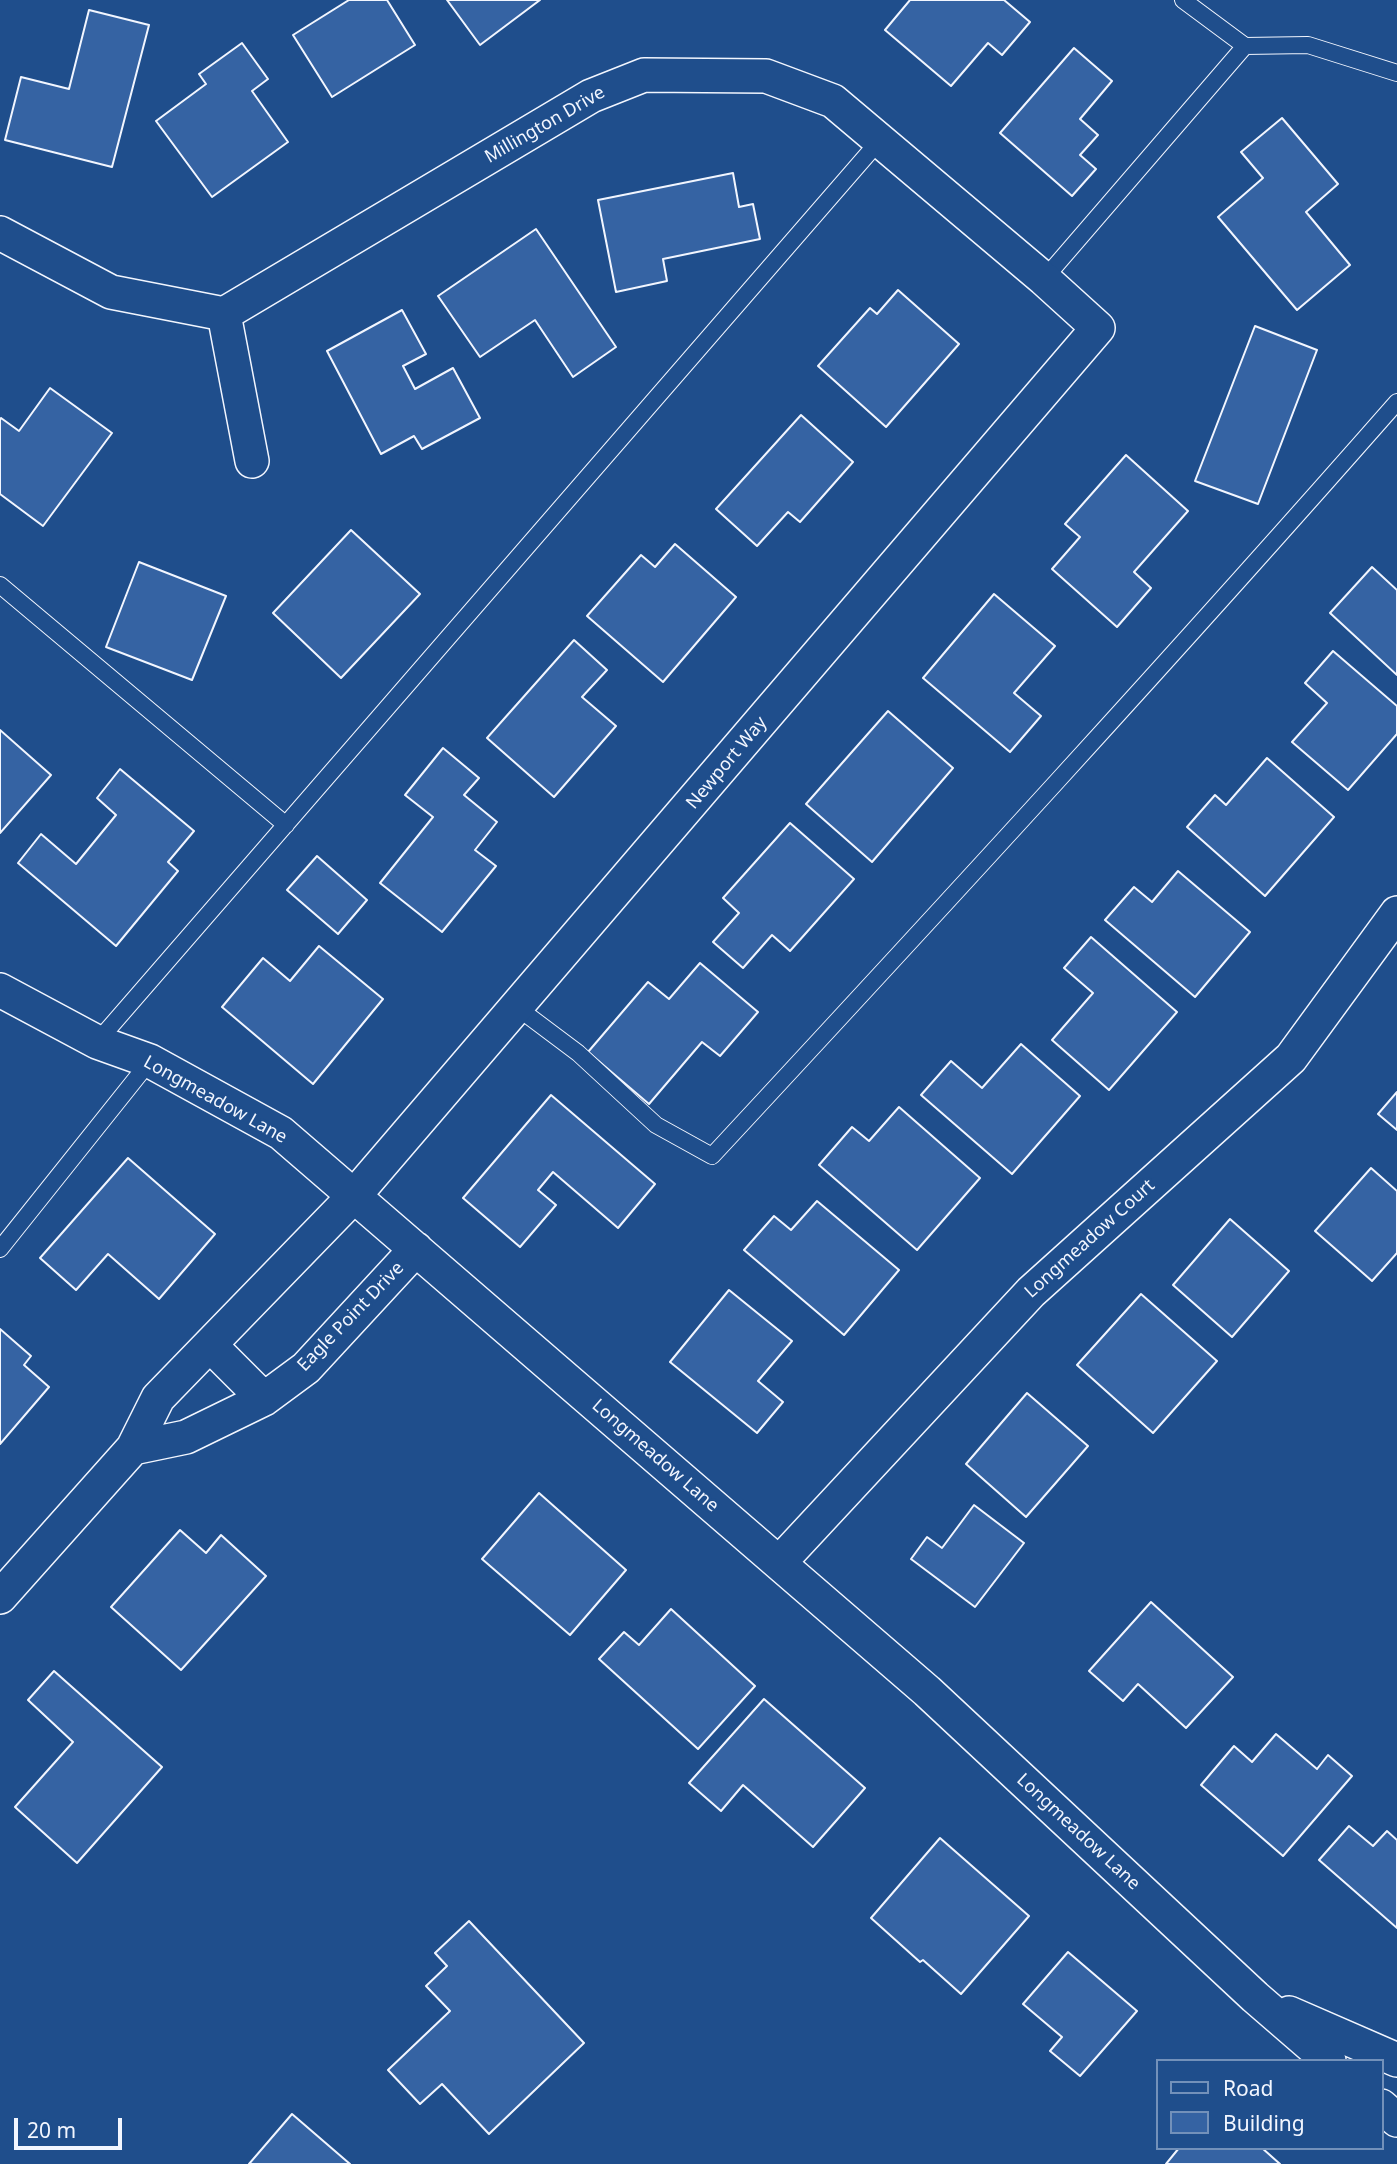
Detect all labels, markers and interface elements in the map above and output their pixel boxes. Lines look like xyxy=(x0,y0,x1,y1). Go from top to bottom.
street label: Millington Drive xyxy=(481,82,609,168)
street label: Newport Way xyxy=(682,712,772,814)
street label: Longmeadow Lane xyxy=(139,1052,291,1148)
street label: Longmeadow Court xyxy=(1021,1175,1159,1303)
street label: Eagle Point Drive xyxy=(293,1258,409,1376)
street label: Longmeadow Lane xyxy=(587,1395,723,1517)
street label: Longmeadow Lane xyxy=(1012,1769,1144,1895)
legend xyxy=(1156,2059,1383,2150)
text: Road xyxy=(1223,2074,1273,2102)
scale bar xyxy=(18,2104,126,2148)
text: Building xyxy=(1223,2109,1305,2137)
text: 20 m xyxy=(27,2116,76,2144)

